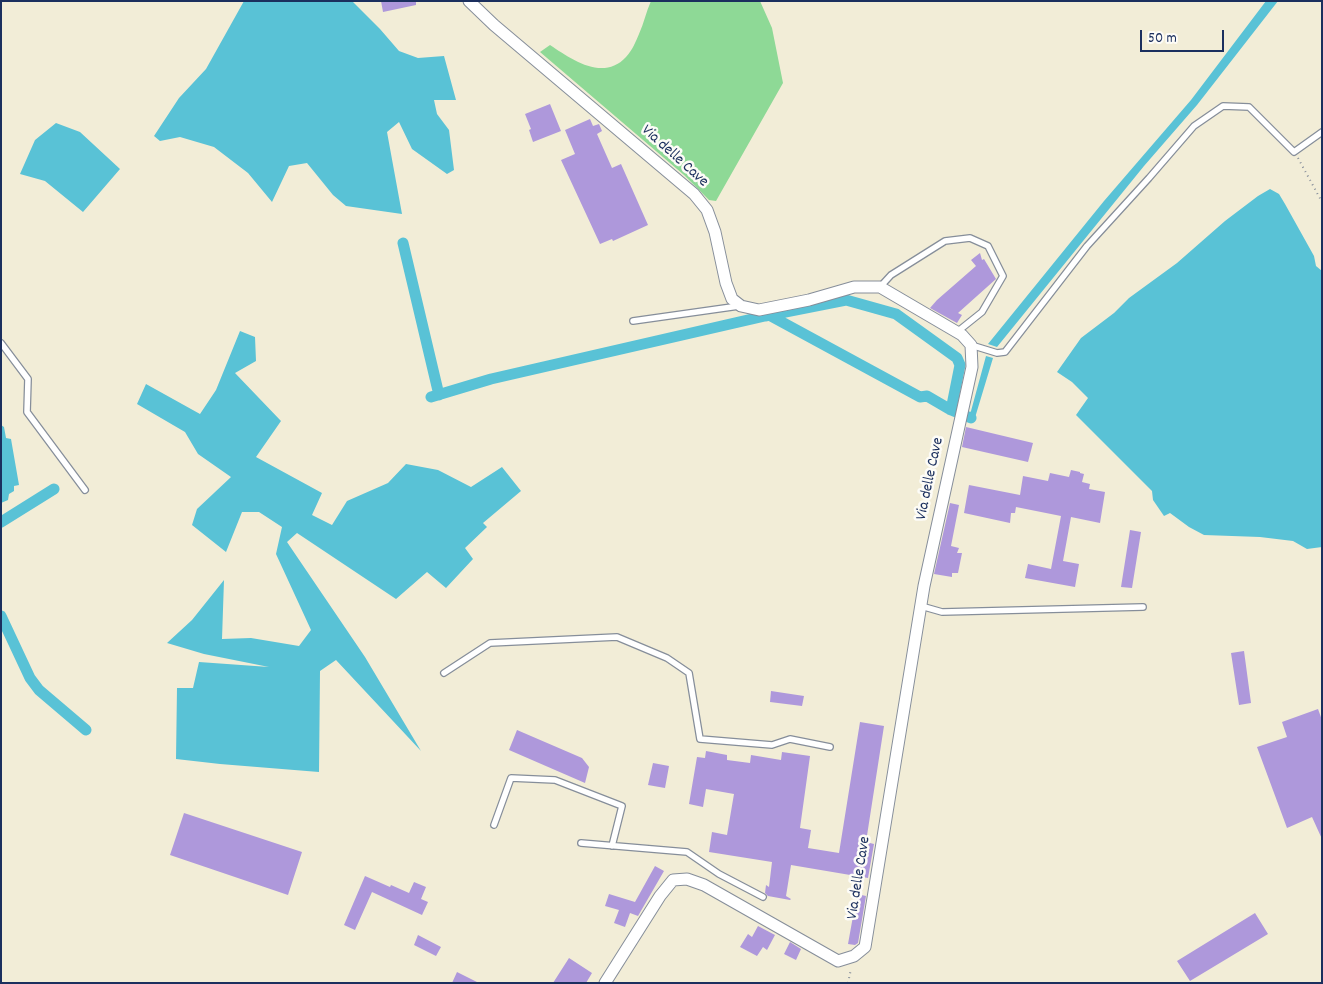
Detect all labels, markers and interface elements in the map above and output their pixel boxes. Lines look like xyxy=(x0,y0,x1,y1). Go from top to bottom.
scale bar xyxy=(1143,20,1227,52)
text: 50 m xyxy=(1148,28,1177,50)
street label: Via delle Cave xyxy=(636,122,712,192)
street label: Via delle Cave xyxy=(913,436,949,522)
street label: Via delle Cave xyxy=(844,835,876,921)

